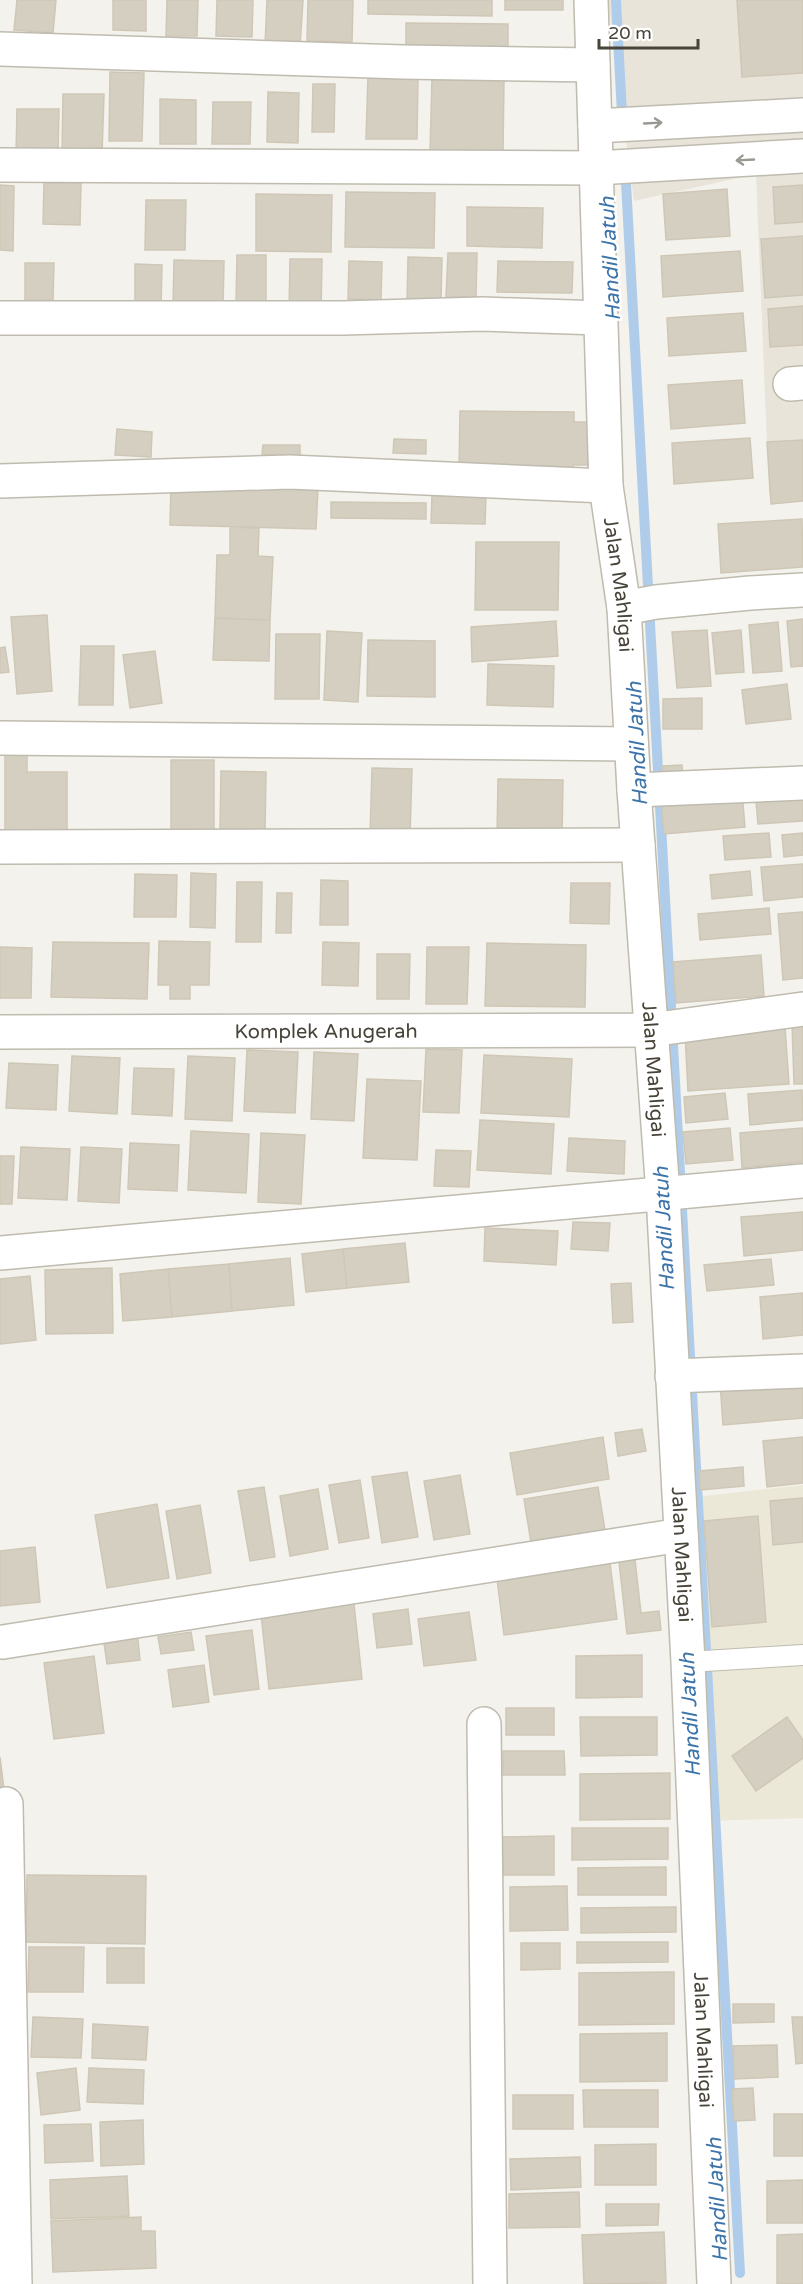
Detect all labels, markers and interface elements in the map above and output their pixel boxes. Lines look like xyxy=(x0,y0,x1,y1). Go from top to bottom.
scale bar xyxy=(599,12,698,50)
text: 20 m xyxy=(608,22,652,44)
one-way arrow xyxy=(643,118,663,129)
one-way arrow xyxy=(735,154,755,165)
water label: Handil Jatuh xyxy=(595,195,626,322)
street label: Jalan Mahligai xyxy=(598,516,637,653)
water label: Handil Jatuh xyxy=(622,680,653,807)
street label: Jalan Mahligai xyxy=(636,1001,670,1138)
street label: Komplek Anugerah xyxy=(234,1020,418,1044)
water label: Handil Jatuh xyxy=(649,1165,680,1292)
street label: Jalan Mahligai xyxy=(666,1486,697,1623)
water label: Handil Jatuh xyxy=(675,1651,706,1778)
street label: Jalan Mahligai xyxy=(688,1972,718,2109)
water label: Handil Jatuh xyxy=(702,2136,733,2263)

